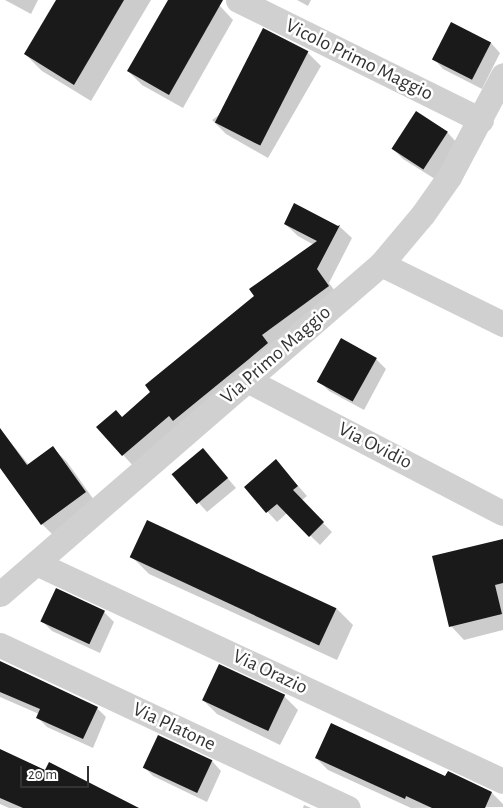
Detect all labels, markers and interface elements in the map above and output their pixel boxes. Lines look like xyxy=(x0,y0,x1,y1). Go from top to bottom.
street label: Vicolo Primo Maggio xyxy=(281,14,437,106)
street label: Via Primo Maggio xyxy=(216,301,336,409)
street label: Via Ovidio xyxy=(334,417,416,475)
street label: Via Orazio xyxy=(229,644,311,700)
street label: Via Platone xyxy=(129,697,219,757)
scale bar xyxy=(22,756,91,788)
text: 20 m xyxy=(28,767,57,782)

